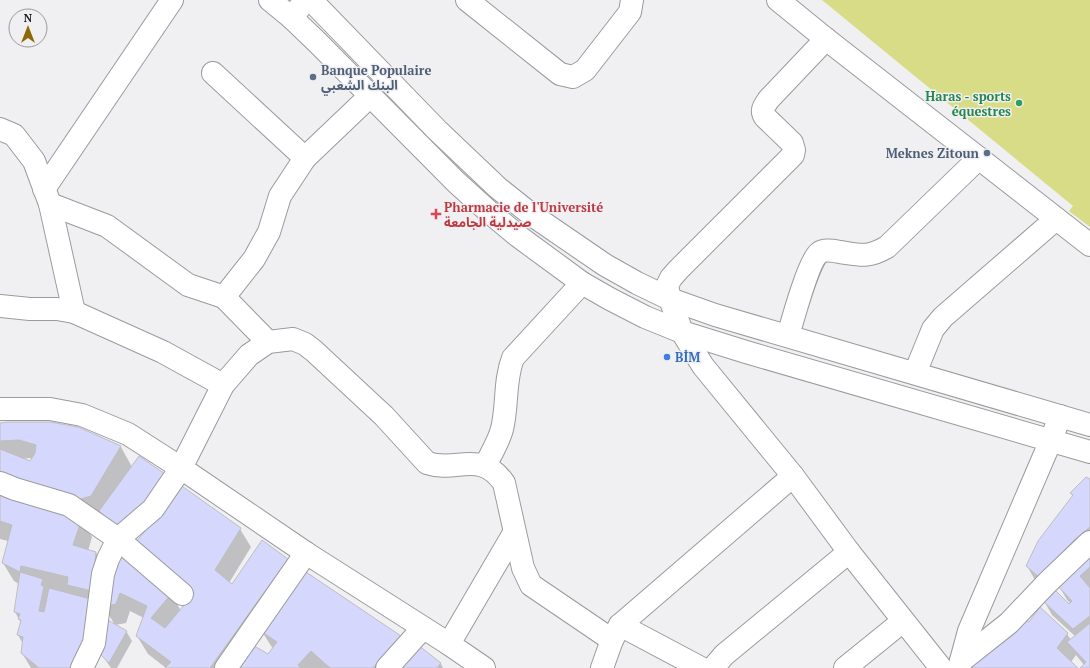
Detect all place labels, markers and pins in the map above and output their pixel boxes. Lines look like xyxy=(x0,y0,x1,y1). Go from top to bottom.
place label: Banque Populaire البنك الشعبي xyxy=(321,61,431,96)
marker: Banque Populaire البنك الشعبي xyxy=(308,72,318,82)
place label: Haras - sports équestres xyxy=(925,87,1011,120)
marker: Haras - sports équestres xyxy=(1014,98,1024,108)
place label: Meknes Zitoun xyxy=(886,144,980,162)
marker: Meknes Zitoun xyxy=(982,148,992,158)
place label: Pharmacie de l'Université صيدلية الجامعة xyxy=(444,198,603,231)
marker: Pharmacie de l'Université صيدلية الجامعة xyxy=(431,209,441,219)
place label: BİM xyxy=(675,348,700,366)
marker: BİM xyxy=(662,352,672,362)

